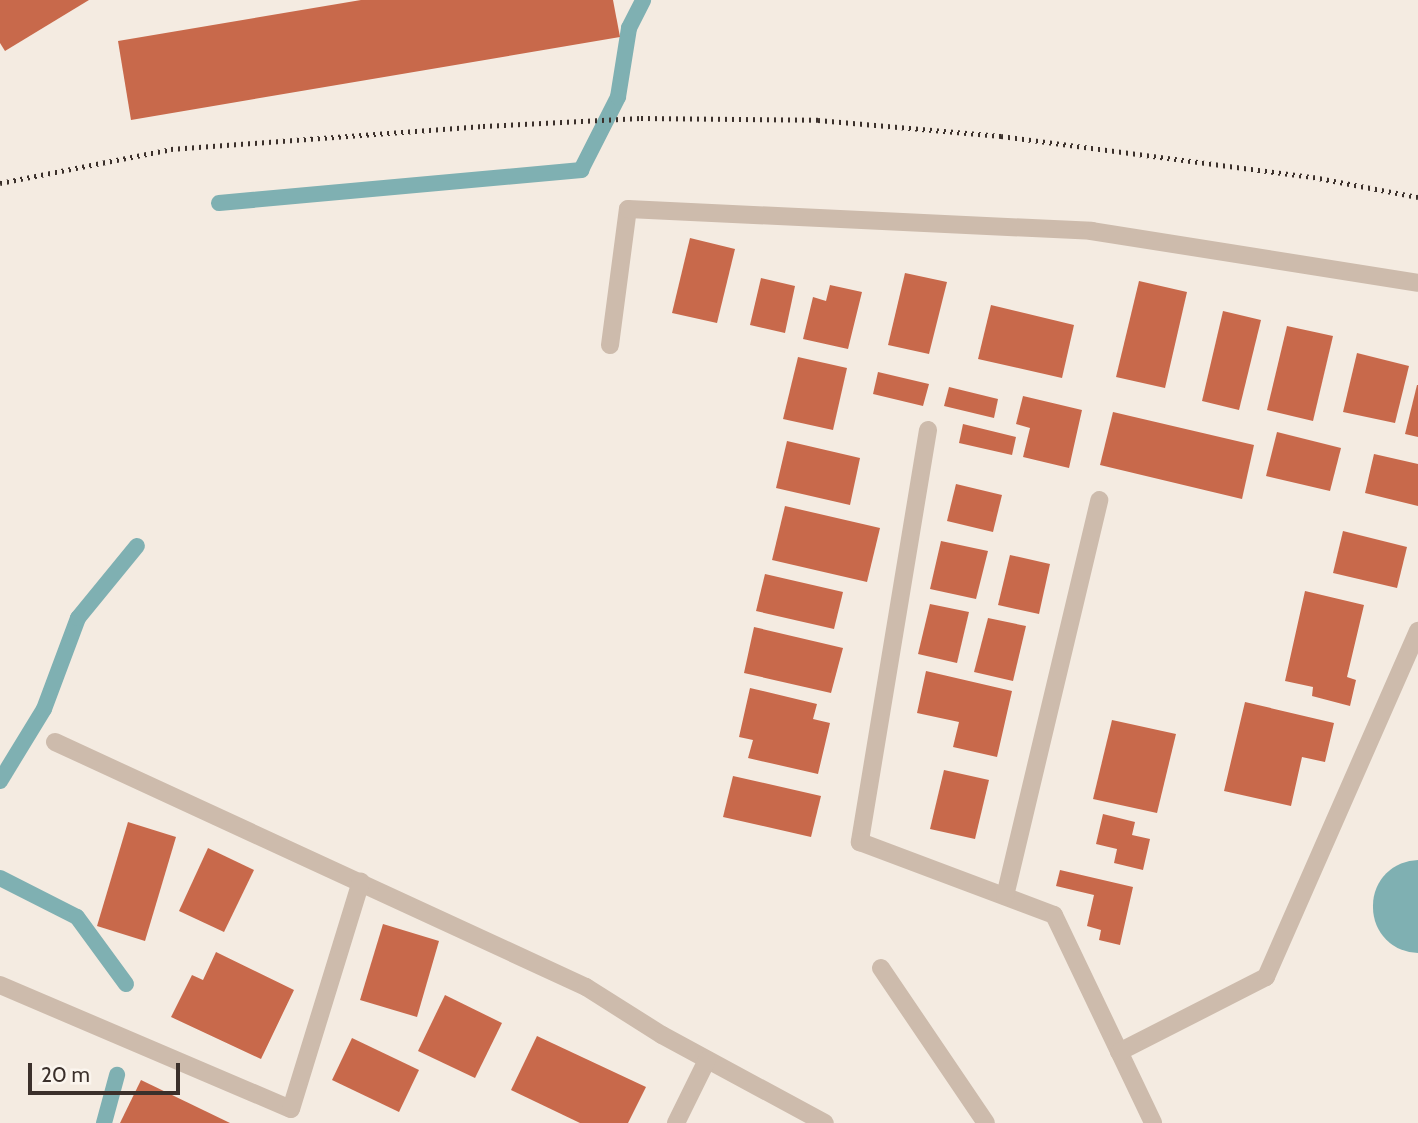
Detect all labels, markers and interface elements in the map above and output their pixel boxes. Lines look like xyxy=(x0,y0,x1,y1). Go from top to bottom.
scale bar xyxy=(32,1050,184,1094)
text: 20 m xyxy=(41,1062,90,1087)

